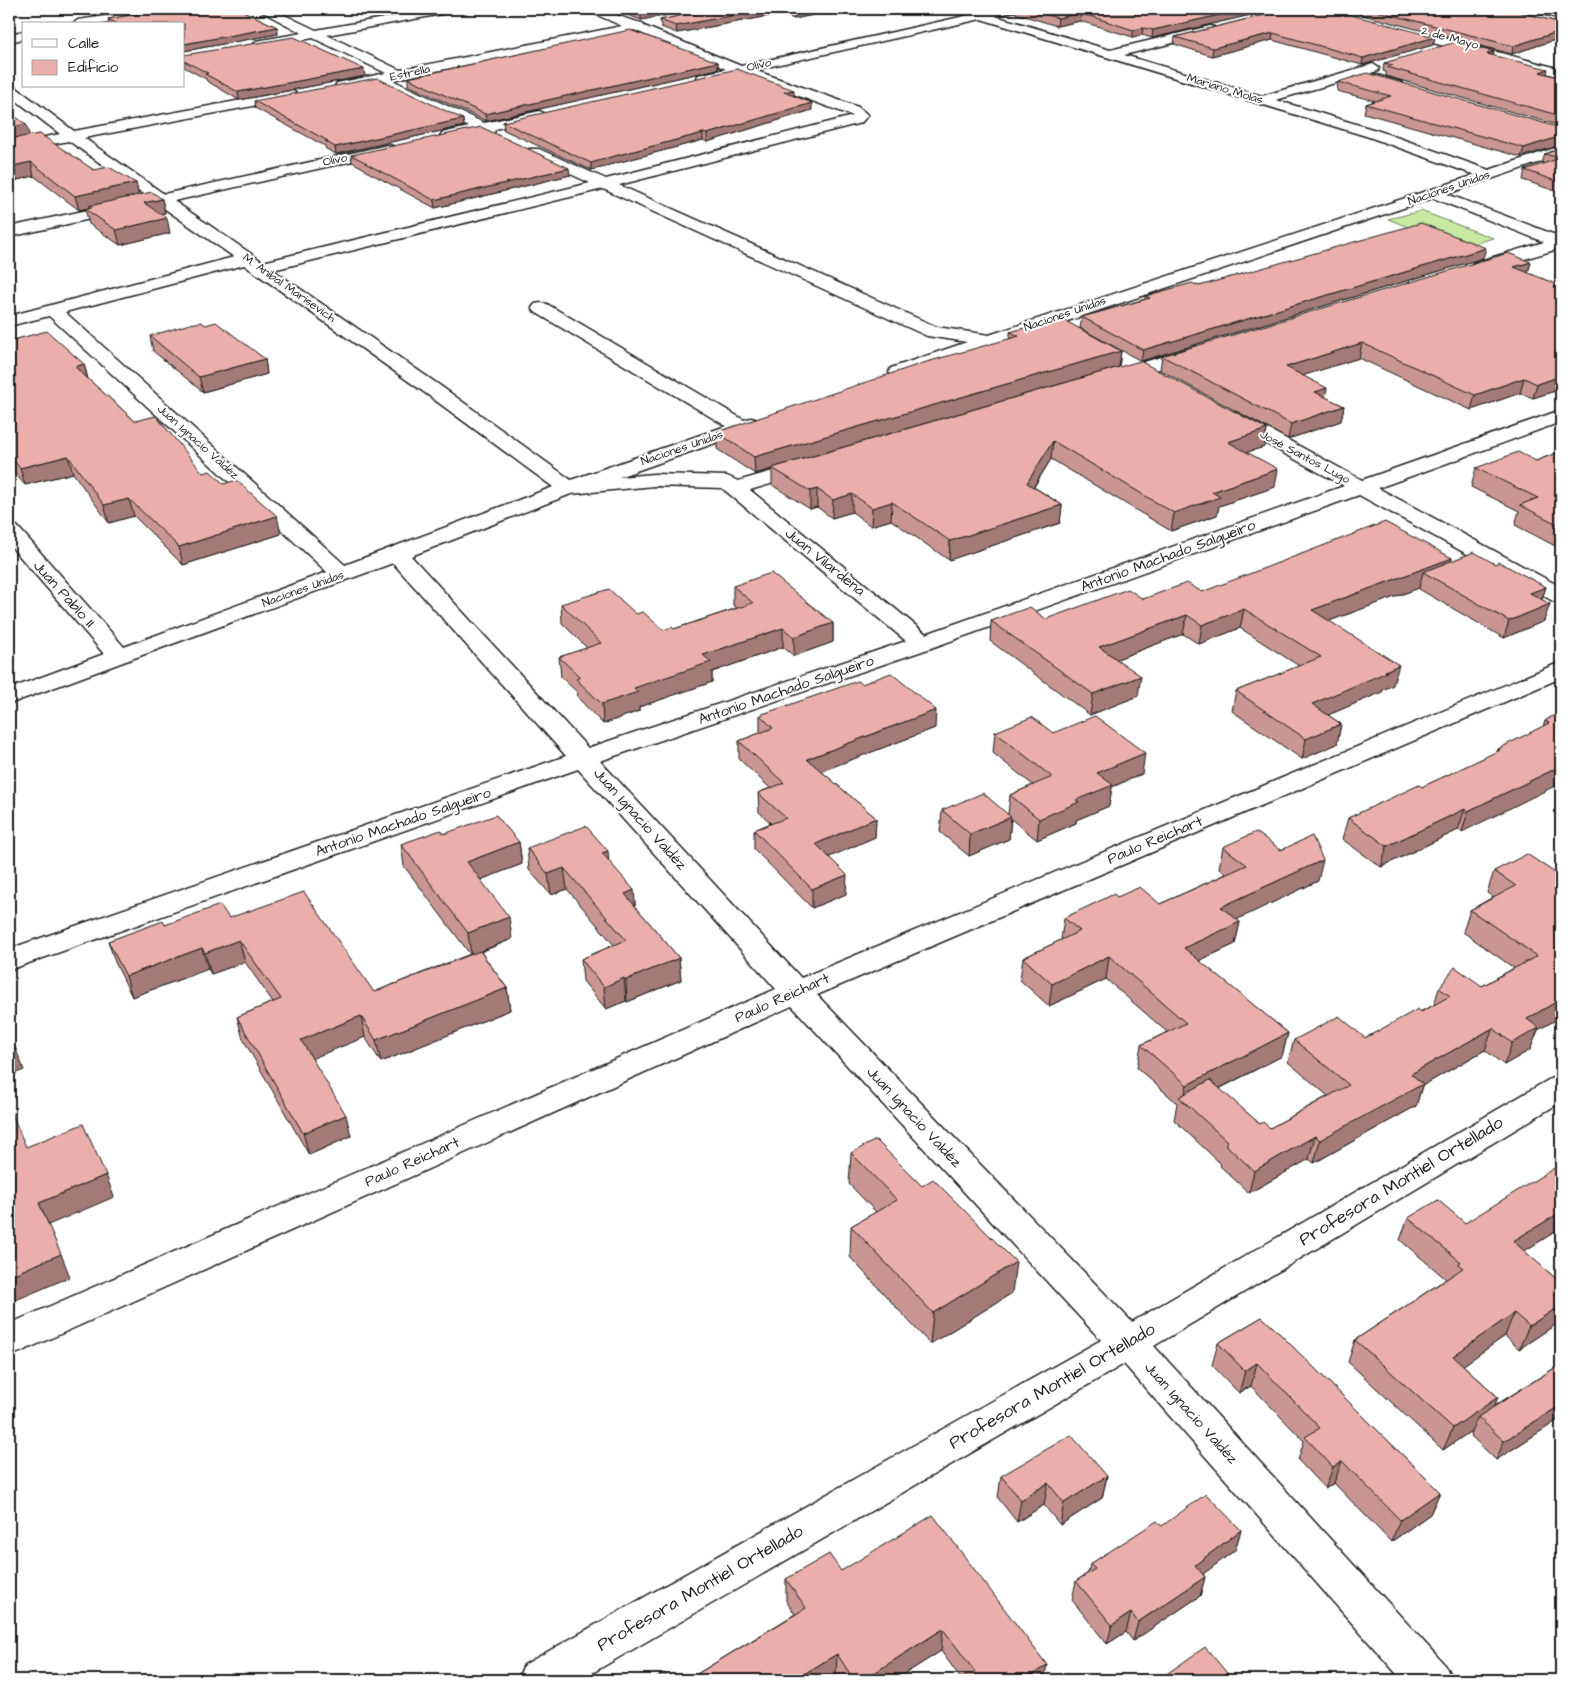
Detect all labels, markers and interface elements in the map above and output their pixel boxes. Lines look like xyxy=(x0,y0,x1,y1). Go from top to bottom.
legend xyxy=(22,22,185,88)
street label: 2 de Mayo xyxy=(1419,22,1481,55)
text: Calle xyxy=(68,33,99,54)
street label: Olivo xyxy=(745,54,773,76)
text: Edificio xyxy=(68,57,119,78)
street label: Estrella xyxy=(388,60,432,86)
street label: Mariano Molas xyxy=(1185,69,1265,109)
street label: Olivo xyxy=(321,149,349,171)
street label: Naciones Unidas xyxy=(1406,166,1492,210)
street label: M. Anibal Marisevich xyxy=(239,249,339,327)
street label: Naciones Unidas xyxy=(1022,292,1108,336)
street label: Juan Ignacio Valdéz xyxy=(153,401,243,484)
street label: Naciones Unidas xyxy=(639,426,725,470)
street label: José Santos Lugo xyxy=(1256,426,1353,489)
street label: Antonio Machado Salgueiro xyxy=(1078,514,1259,598)
street label: Juan Vilardena xyxy=(780,523,870,601)
street label: Juan Pablo II xyxy=(28,556,100,632)
street label: Naciones Unidas xyxy=(260,566,346,612)
street label: Antonio Machado Salgueiro xyxy=(695,650,878,731)
street label: Juan Ignacio Valdéz xyxy=(588,763,692,876)
street label: Antonio Machado Salgueiro xyxy=(312,782,495,863)
street label: Paulo Reichart xyxy=(1104,810,1206,870)
street label: Paulo Reichart xyxy=(731,968,833,1028)
street label: Juan Ignacio Valdéz xyxy=(861,1062,967,1173)
street label: Profesora Montiel Ortellado xyxy=(1294,1110,1508,1252)
street label: Paulo Reichart xyxy=(361,1132,463,1192)
street label: Profesora Montiel Ortellado xyxy=(944,1317,1160,1455)
street label: Juan Ignacio Valdéz xyxy=(1139,1357,1243,1470)
street label: Profesora Montiel Ortellado xyxy=(592,1519,808,1657)

